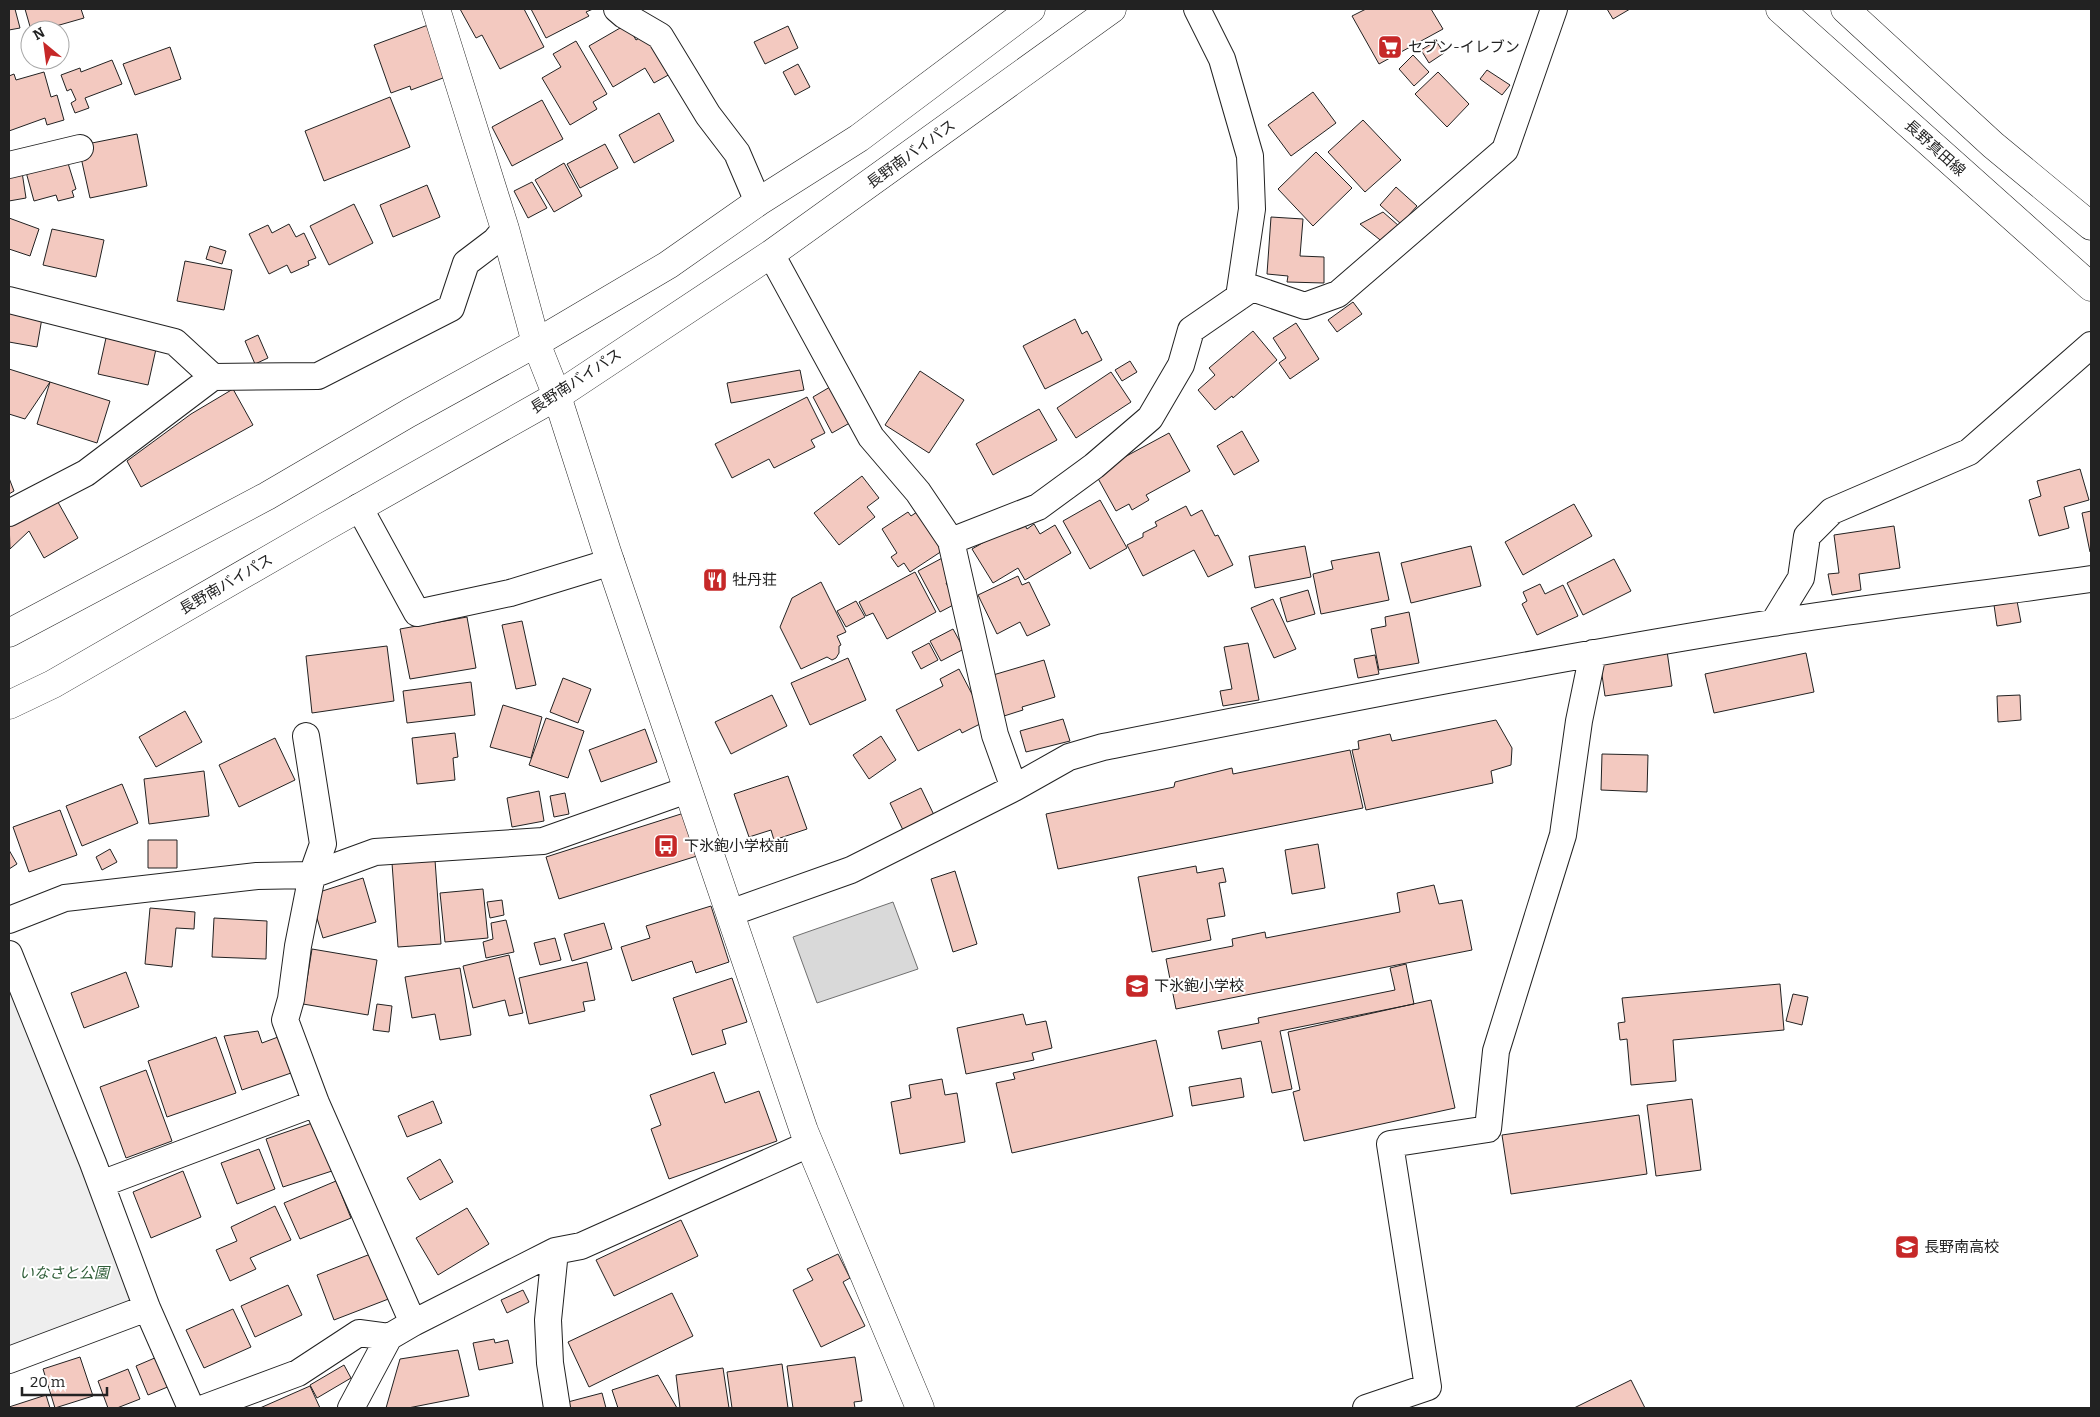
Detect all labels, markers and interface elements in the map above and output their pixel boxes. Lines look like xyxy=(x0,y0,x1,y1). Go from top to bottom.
north arrow xyxy=(20,20,70,70)
text: N xyxy=(30,24,48,44)
supermarket icon: セブン-イレブン xyxy=(1377,34,1403,60)
place label: セブン-イレブン xyxy=(1408,38,1520,56)
street label: 長野南バイパス xyxy=(863,116,959,192)
street label: 長野真田線 xyxy=(1901,116,1969,180)
street label: 長野南バイパス xyxy=(527,345,625,417)
street label: 長野南バイパス xyxy=(176,550,276,618)
restaurant icon: 牡丹荘 xyxy=(702,567,728,593)
place label: 牡丹荘 xyxy=(732,571,777,589)
bus stop icon: 下氷鉋小学校前 xyxy=(653,833,679,859)
place label: 下氷鉋小学校前 xyxy=(684,837,789,855)
school or university icon: 下氷鉋小学校 xyxy=(1124,973,1150,999)
place label: 下氷鉋小学校 xyxy=(1154,977,1244,995)
school or university icon: 長野南高校 xyxy=(1894,1234,1920,1260)
place label: 長野南高校 xyxy=(1924,1238,1999,1256)
park label: いなさと公園 xyxy=(19,1264,111,1282)
scale bar xyxy=(22,1364,108,1396)
text: 20 m xyxy=(30,1373,66,1391)

